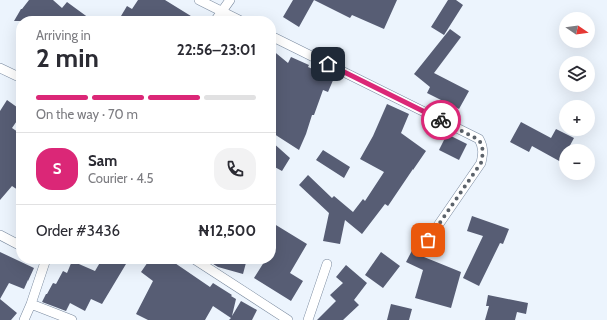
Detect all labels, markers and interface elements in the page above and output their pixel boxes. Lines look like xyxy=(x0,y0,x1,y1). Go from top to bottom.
north arrow xyxy=(559,12,595,48)
map controls xyxy=(559,12,595,180)
text: Arriving in xyxy=(36,27,91,43)
text: 22:56–23:01 xyxy=(177,41,256,59)
text: 2 min xyxy=(36,42,99,74)
pin xyxy=(311,47,345,81)
icon: home xyxy=(317,53,339,75)
button: layers xyxy=(559,56,595,92)
courier xyxy=(421,100,461,140)
button: + xyxy=(559,100,595,136)
text: On the way · 70 m xyxy=(36,106,138,122)
icon: bike xyxy=(430,109,452,131)
button: − xyxy=(559,144,595,180)
button: phone xyxy=(214,148,256,190)
text: Sam xyxy=(88,152,117,170)
text: S xyxy=(53,160,61,178)
text: Courier · 4.5 xyxy=(88,170,153,186)
text: Order #3436 xyxy=(36,222,120,240)
text: ₦12,500 xyxy=(198,222,256,240)
pin xyxy=(411,223,445,257)
icon: bag xyxy=(417,229,439,251)

